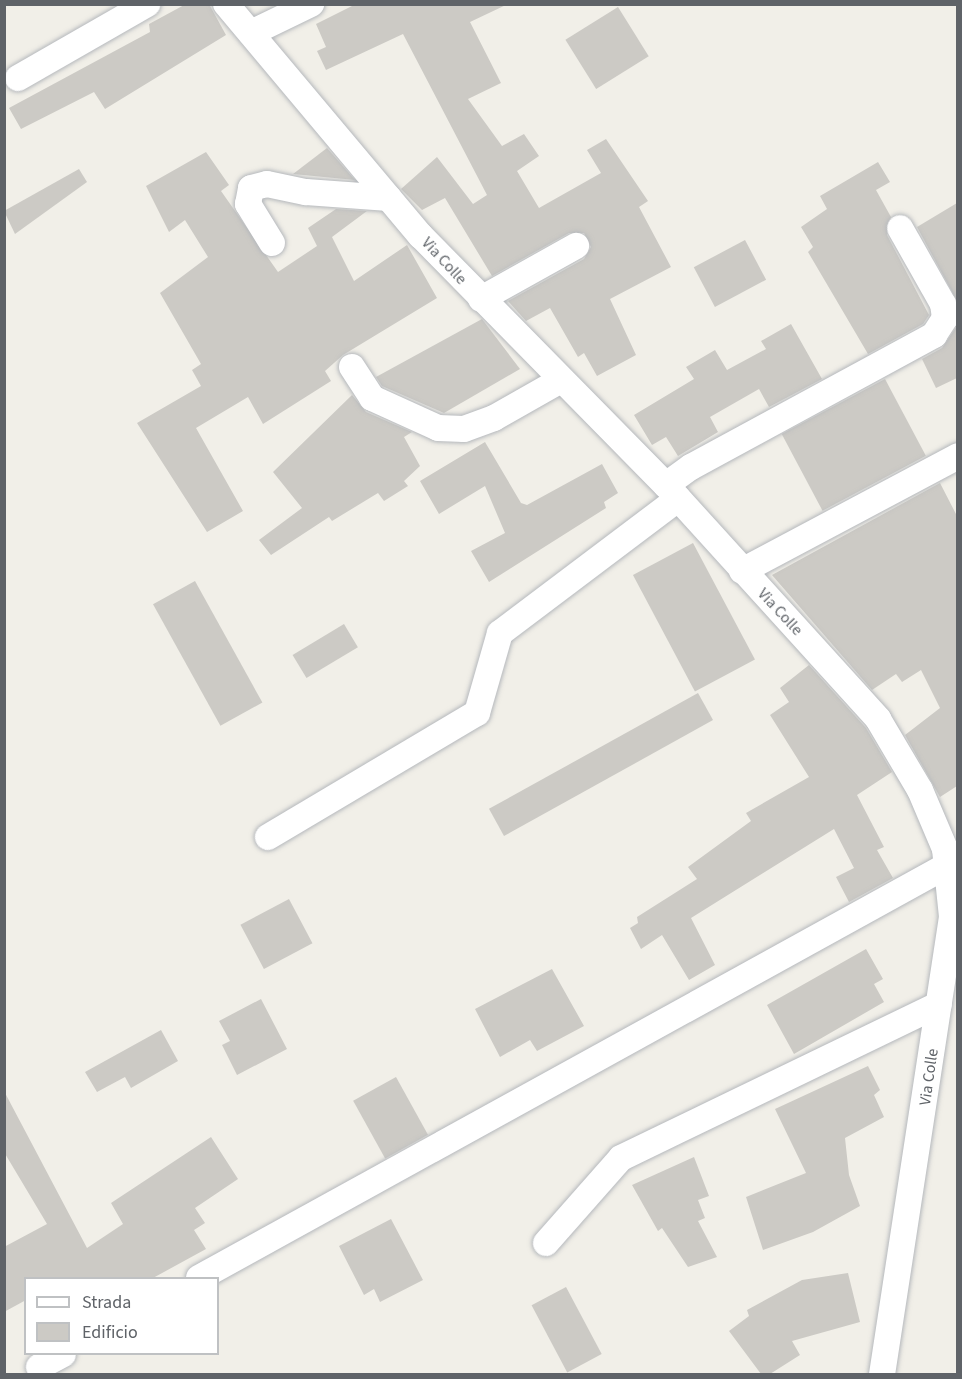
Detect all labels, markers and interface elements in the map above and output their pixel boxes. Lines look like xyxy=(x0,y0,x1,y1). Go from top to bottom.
street label: Via Colle xyxy=(417,233,471,289)
street label: Via Colle xyxy=(753,584,807,640)
street label: Via Colle xyxy=(916,1047,942,1107)
legend xyxy=(24,1277,219,1355)
text: Strada xyxy=(82,1290,131,1315)
text: Edificio xyxy=(82,1320,138,1345)

